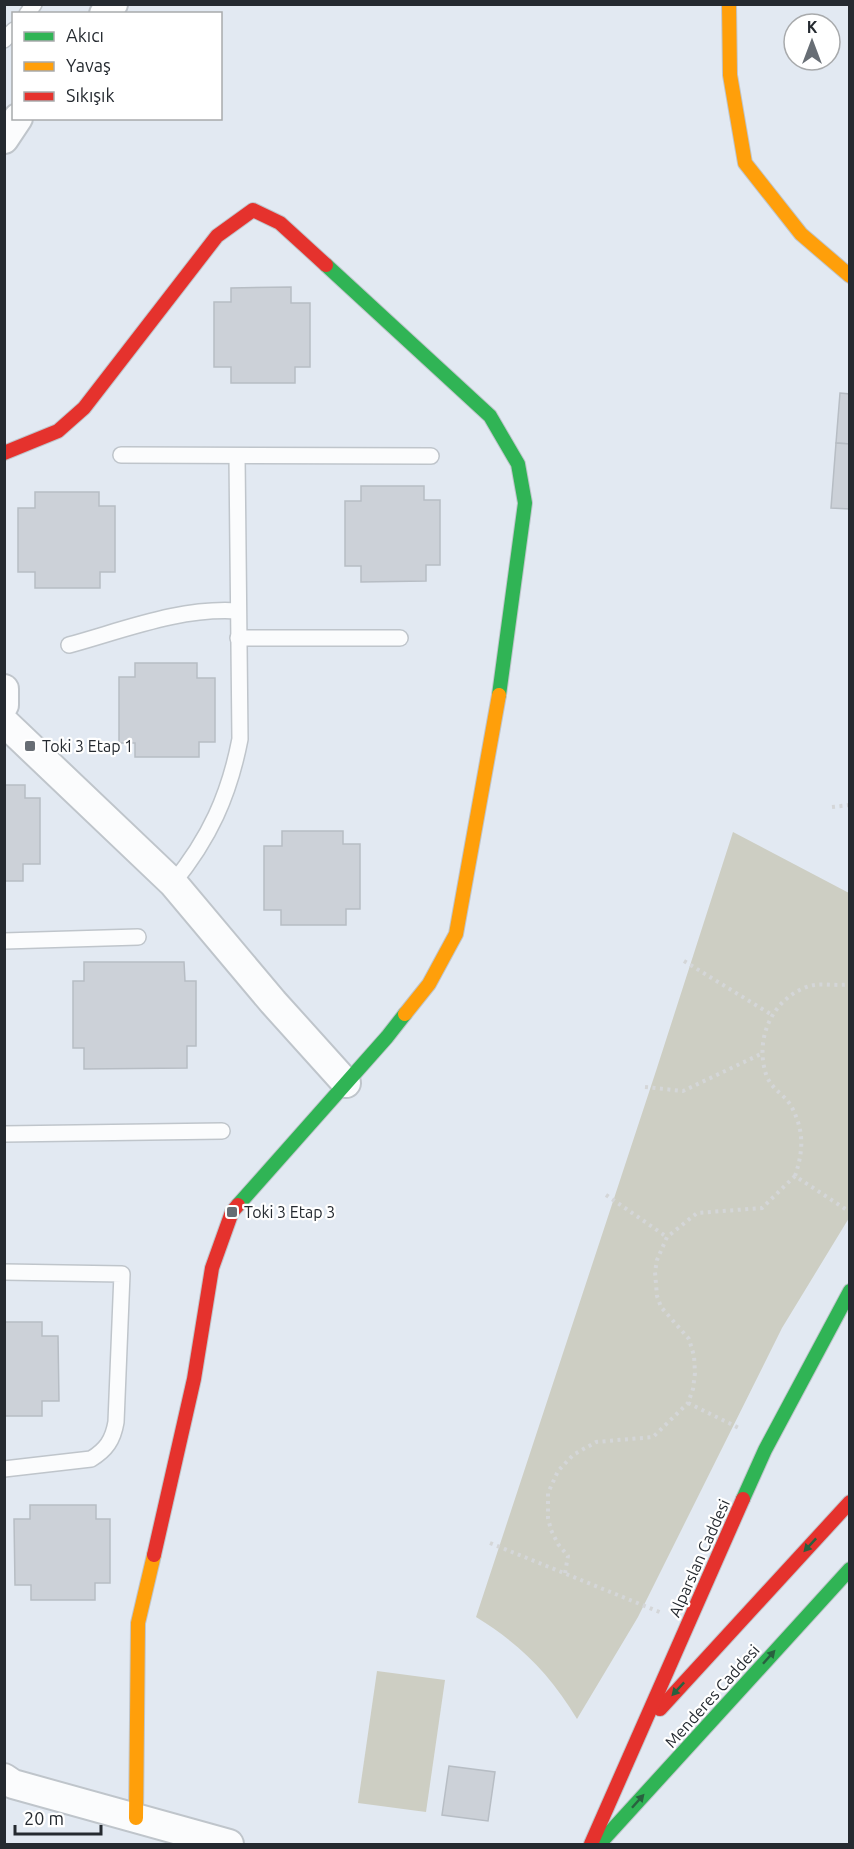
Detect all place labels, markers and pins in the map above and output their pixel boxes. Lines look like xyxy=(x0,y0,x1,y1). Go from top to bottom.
place label: Toki 3 Etap 1 xyxy=(42,737,133,755)
marker: Toki 3 Etap 1 xyxy=(23,739,37,753)
place label: Toki 3 Etap 3 xyxy=(244,1203,335,1221)
marker: Toki 3 Etap 3 xyxy=(225,1205,239,1219)

